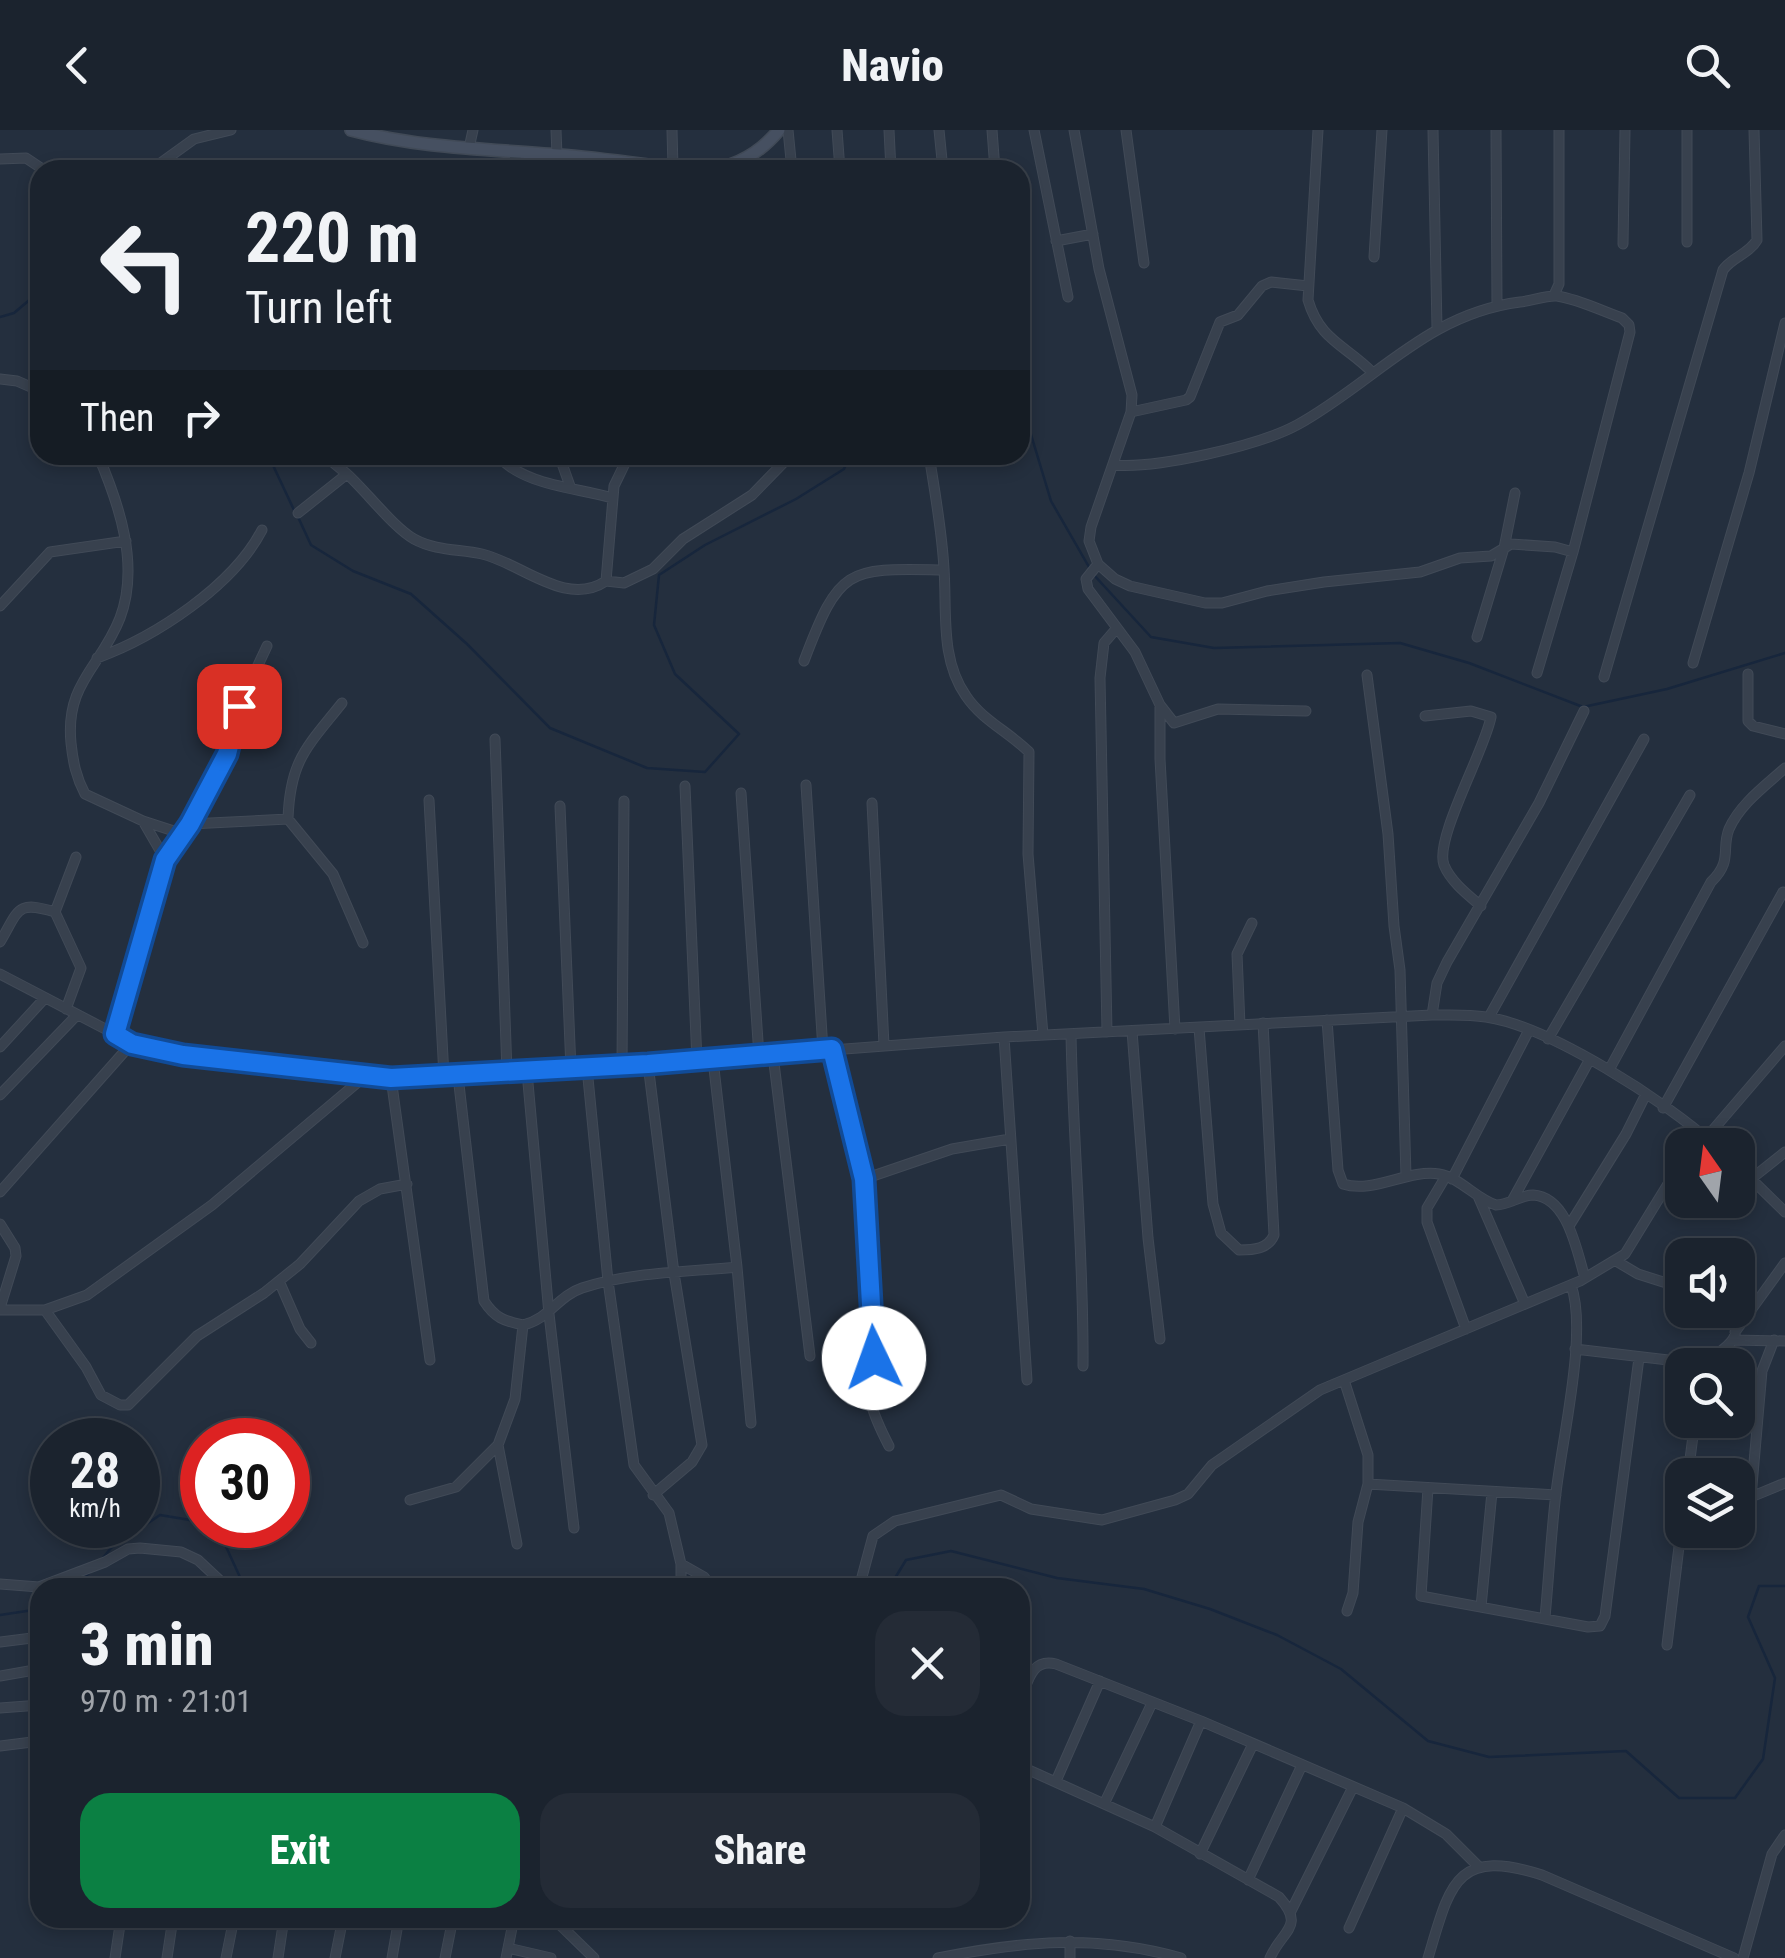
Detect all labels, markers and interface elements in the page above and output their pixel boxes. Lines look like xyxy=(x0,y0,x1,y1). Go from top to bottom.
icon: back xyxy=(50,38,105,93)
icon: search xyxy=(1680,38,1735,93)
text: Navio xyxy=(841,39,944,92)
text: 220 m xyxy=(245,197,419,279)
icon: left xyxy=(80,200,210,330)
text: Turn left xyxy=(245,281,393,334)
icon: right xyxy=(174,390,229,445)
text: Then xyxy=(80,396,154,440)
pin xyxy=(197,664,282,749)
icon: arrive xyxy=(212,679,267,734)
north arrow xyxy=(1665,1128,1755,1218)
map controls xyxy=(1665,1128,1755,1548)
button: sound xyxy=(1665,1238,1755,1328)
position arrow xyxy=(822,1306,926,1410)
button: search xyxy=(1665,1348,1755,1438)
speed limit sign: 30 xyxy=(180,1418,310,1548)
text: 28 xyxy=(70,1442,120,1500)
button: layers xyxy=(1665,1458,1755,1548)
text: km/h xyxy=(69,1494,121,1523)
text: 3 min xyxy=(80,1609,214,1680)
button: close xyxy=(875,1611,980,1716)
text: 970 m · 21:01 xyxy=(80,1682,252,1720)
button: Exit xyxy=(80,1793,520,1908)
button: Share xyxy=(540,1793,980,1908)

